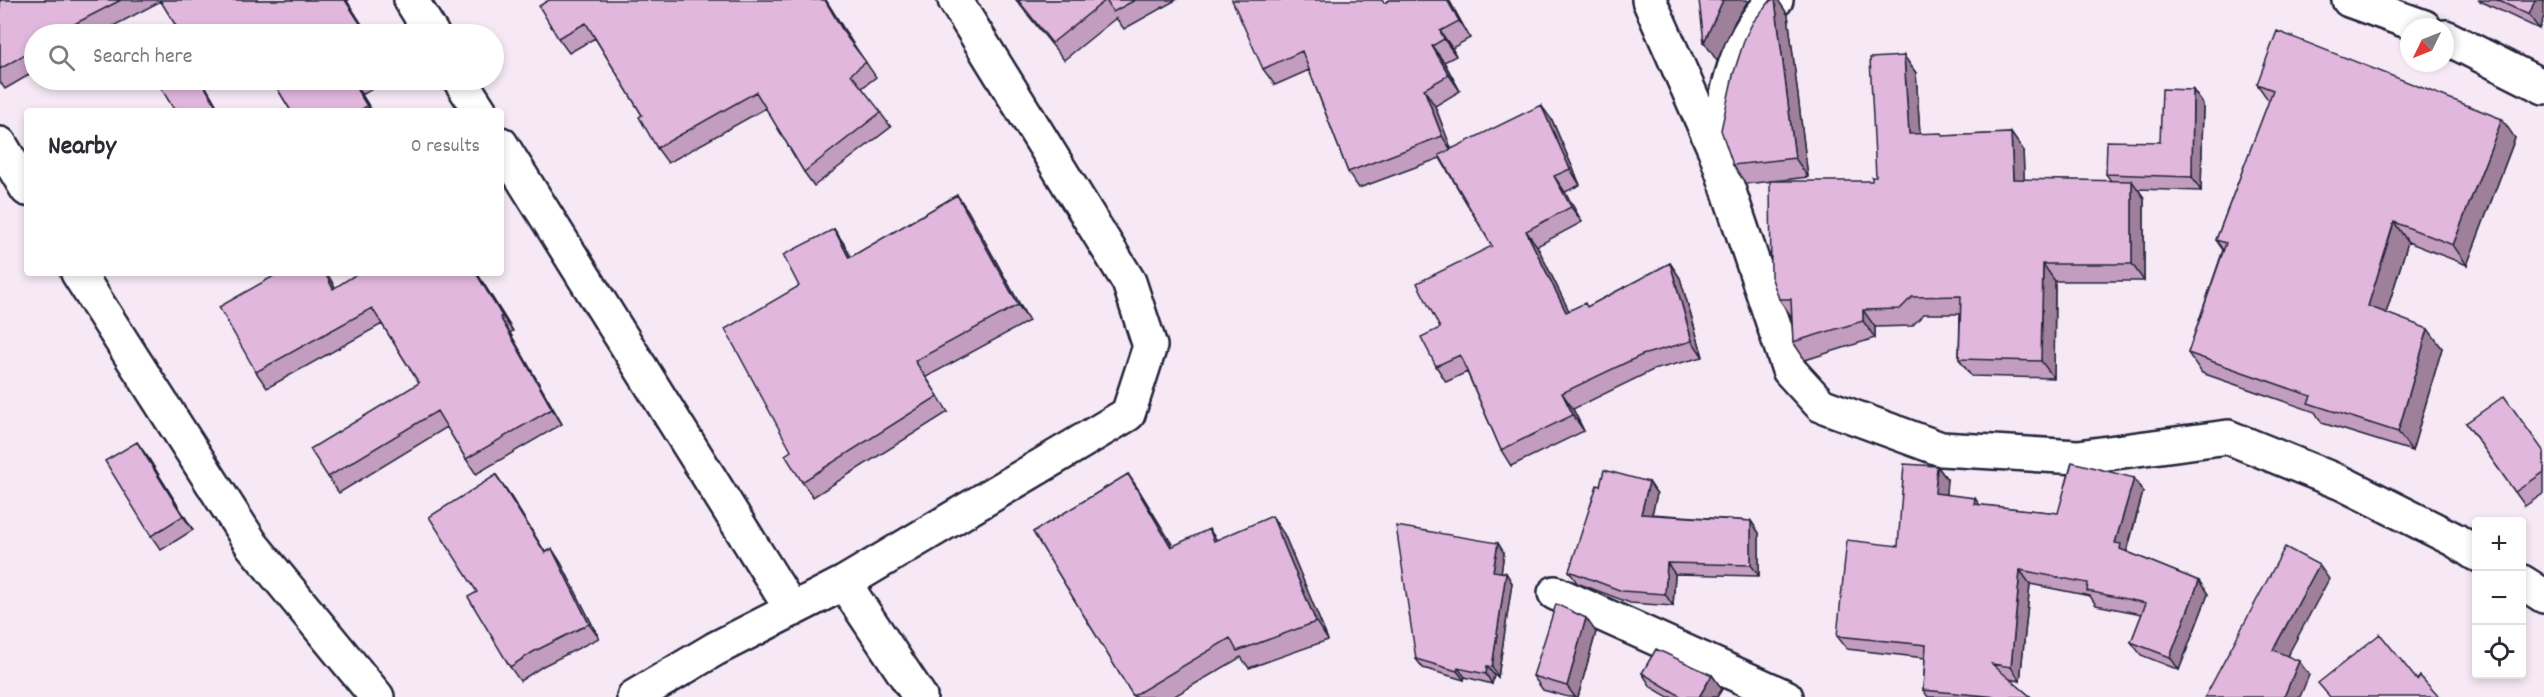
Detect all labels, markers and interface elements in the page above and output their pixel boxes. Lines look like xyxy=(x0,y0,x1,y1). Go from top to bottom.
north arrow xyxy=(2400,18,2454,72)
search box xyxy=(24,24,504,90)
icon: search xyxy=(45,41,78,74)
text: Search here xyxy=(93,42,192,73)
text: Nearby xyxy=(48,129,116,166)
text: 0 results xyxy=(411,133,480,161)
map controls xyxy=(2472,517,2526,679)
button: + xyxy=(2472,517,2526,571)
button: − xyxy=(2472,571,2526,625)
button: locate xyxy=(2472,625,2526,679)

